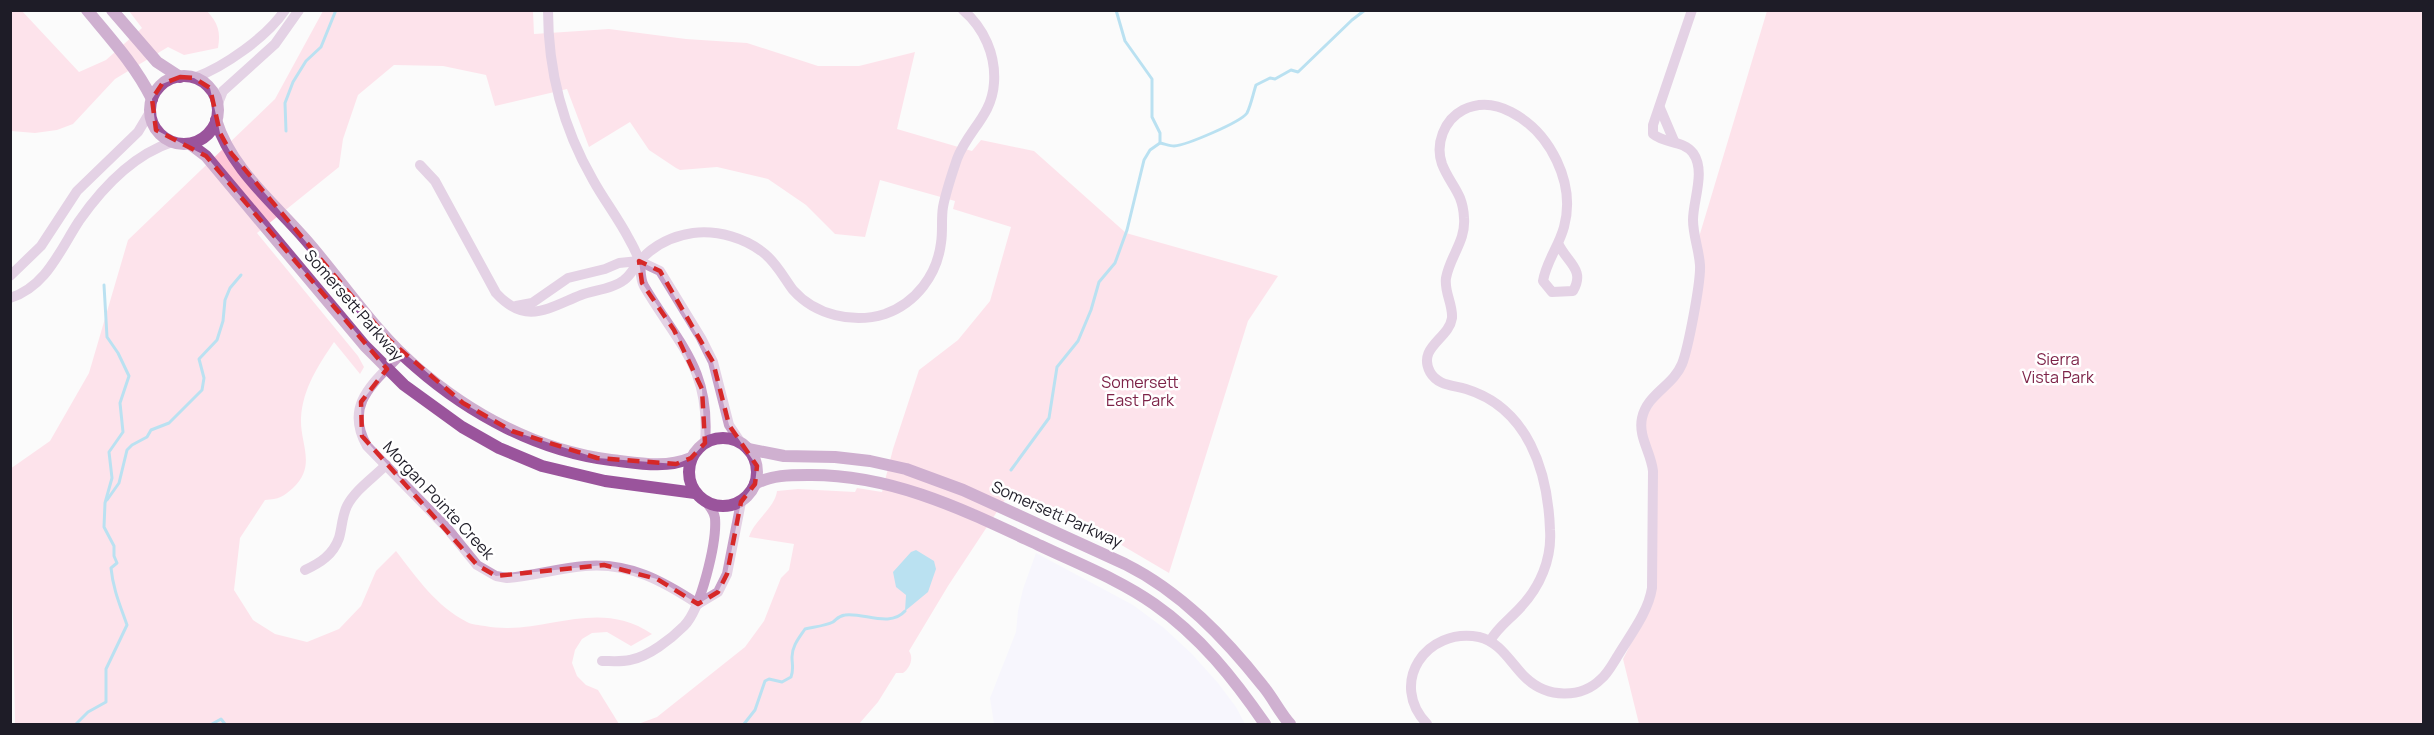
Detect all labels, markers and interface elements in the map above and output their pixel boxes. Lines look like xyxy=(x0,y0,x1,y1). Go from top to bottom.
street label: Somersett Parkway xyxy=(299,245,409,366)
park label: Sierra Vista Park xyxy=(2022,348,2095,388)
park label: Somersett East Park xyxy=(1101,371,1179,411)
street label: Morgan Pointe Creek xyxy=(378,436,500,565)
street label: Somersett Parkway xyxy=(988,475,1126,553)

